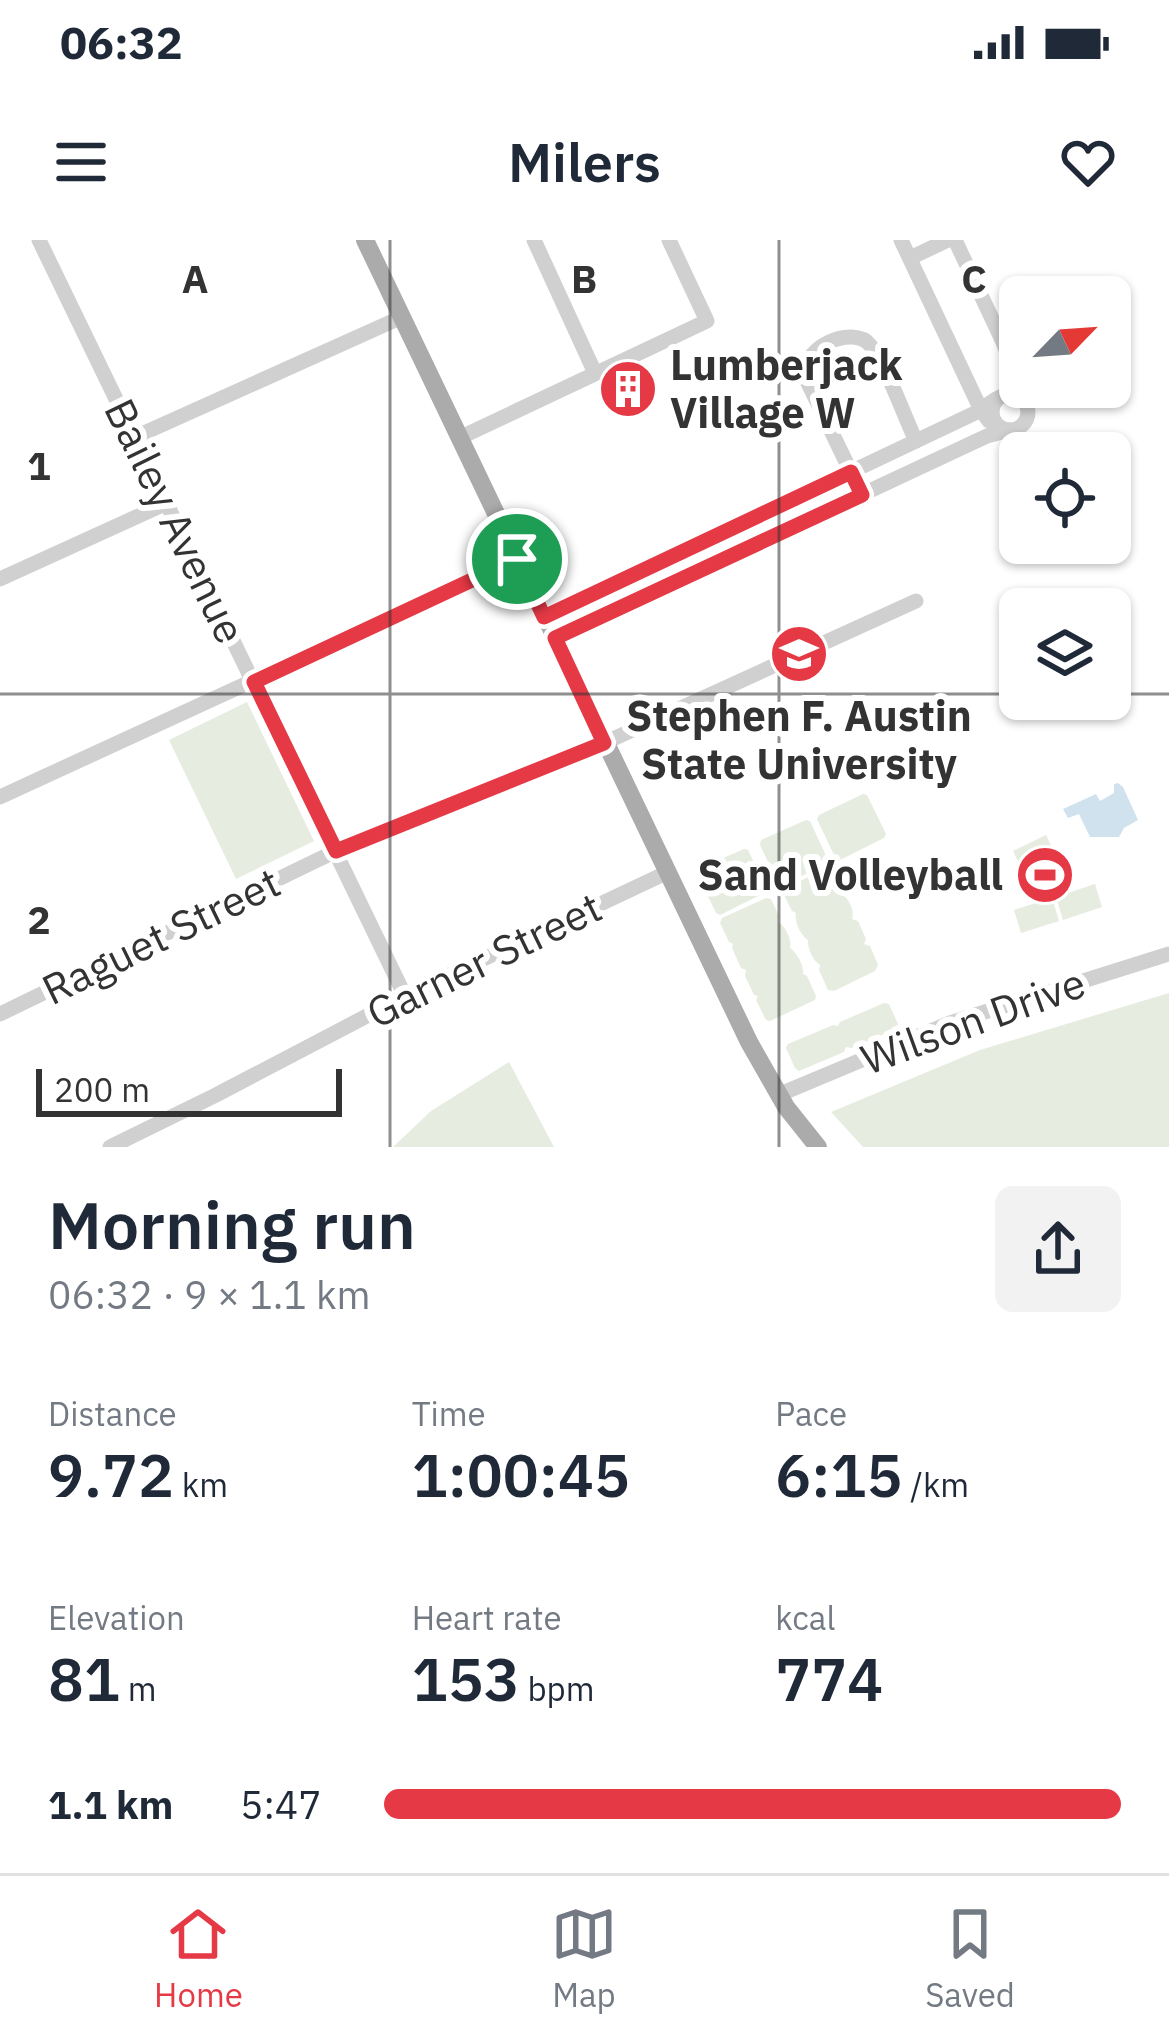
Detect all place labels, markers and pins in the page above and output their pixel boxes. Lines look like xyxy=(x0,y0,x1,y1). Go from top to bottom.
place label: Lumberjack Village W xyxy=(670,337,903,440)
building icon: Lumberjack Village W xyxy=(597,358,659,420)
pin xyxy=(466,508,568,610)
school or university icon: Stephen F. Austin State University xyxy=(768,623,830,685)
place label: Stephen F. Austin State University xyxy=(626,688,972,791)
sports icon: Sand Volleyball xyxy=(1014,844,1076,906)
place label: Sand Volleyball xyxy=(697,847,1003,902)

